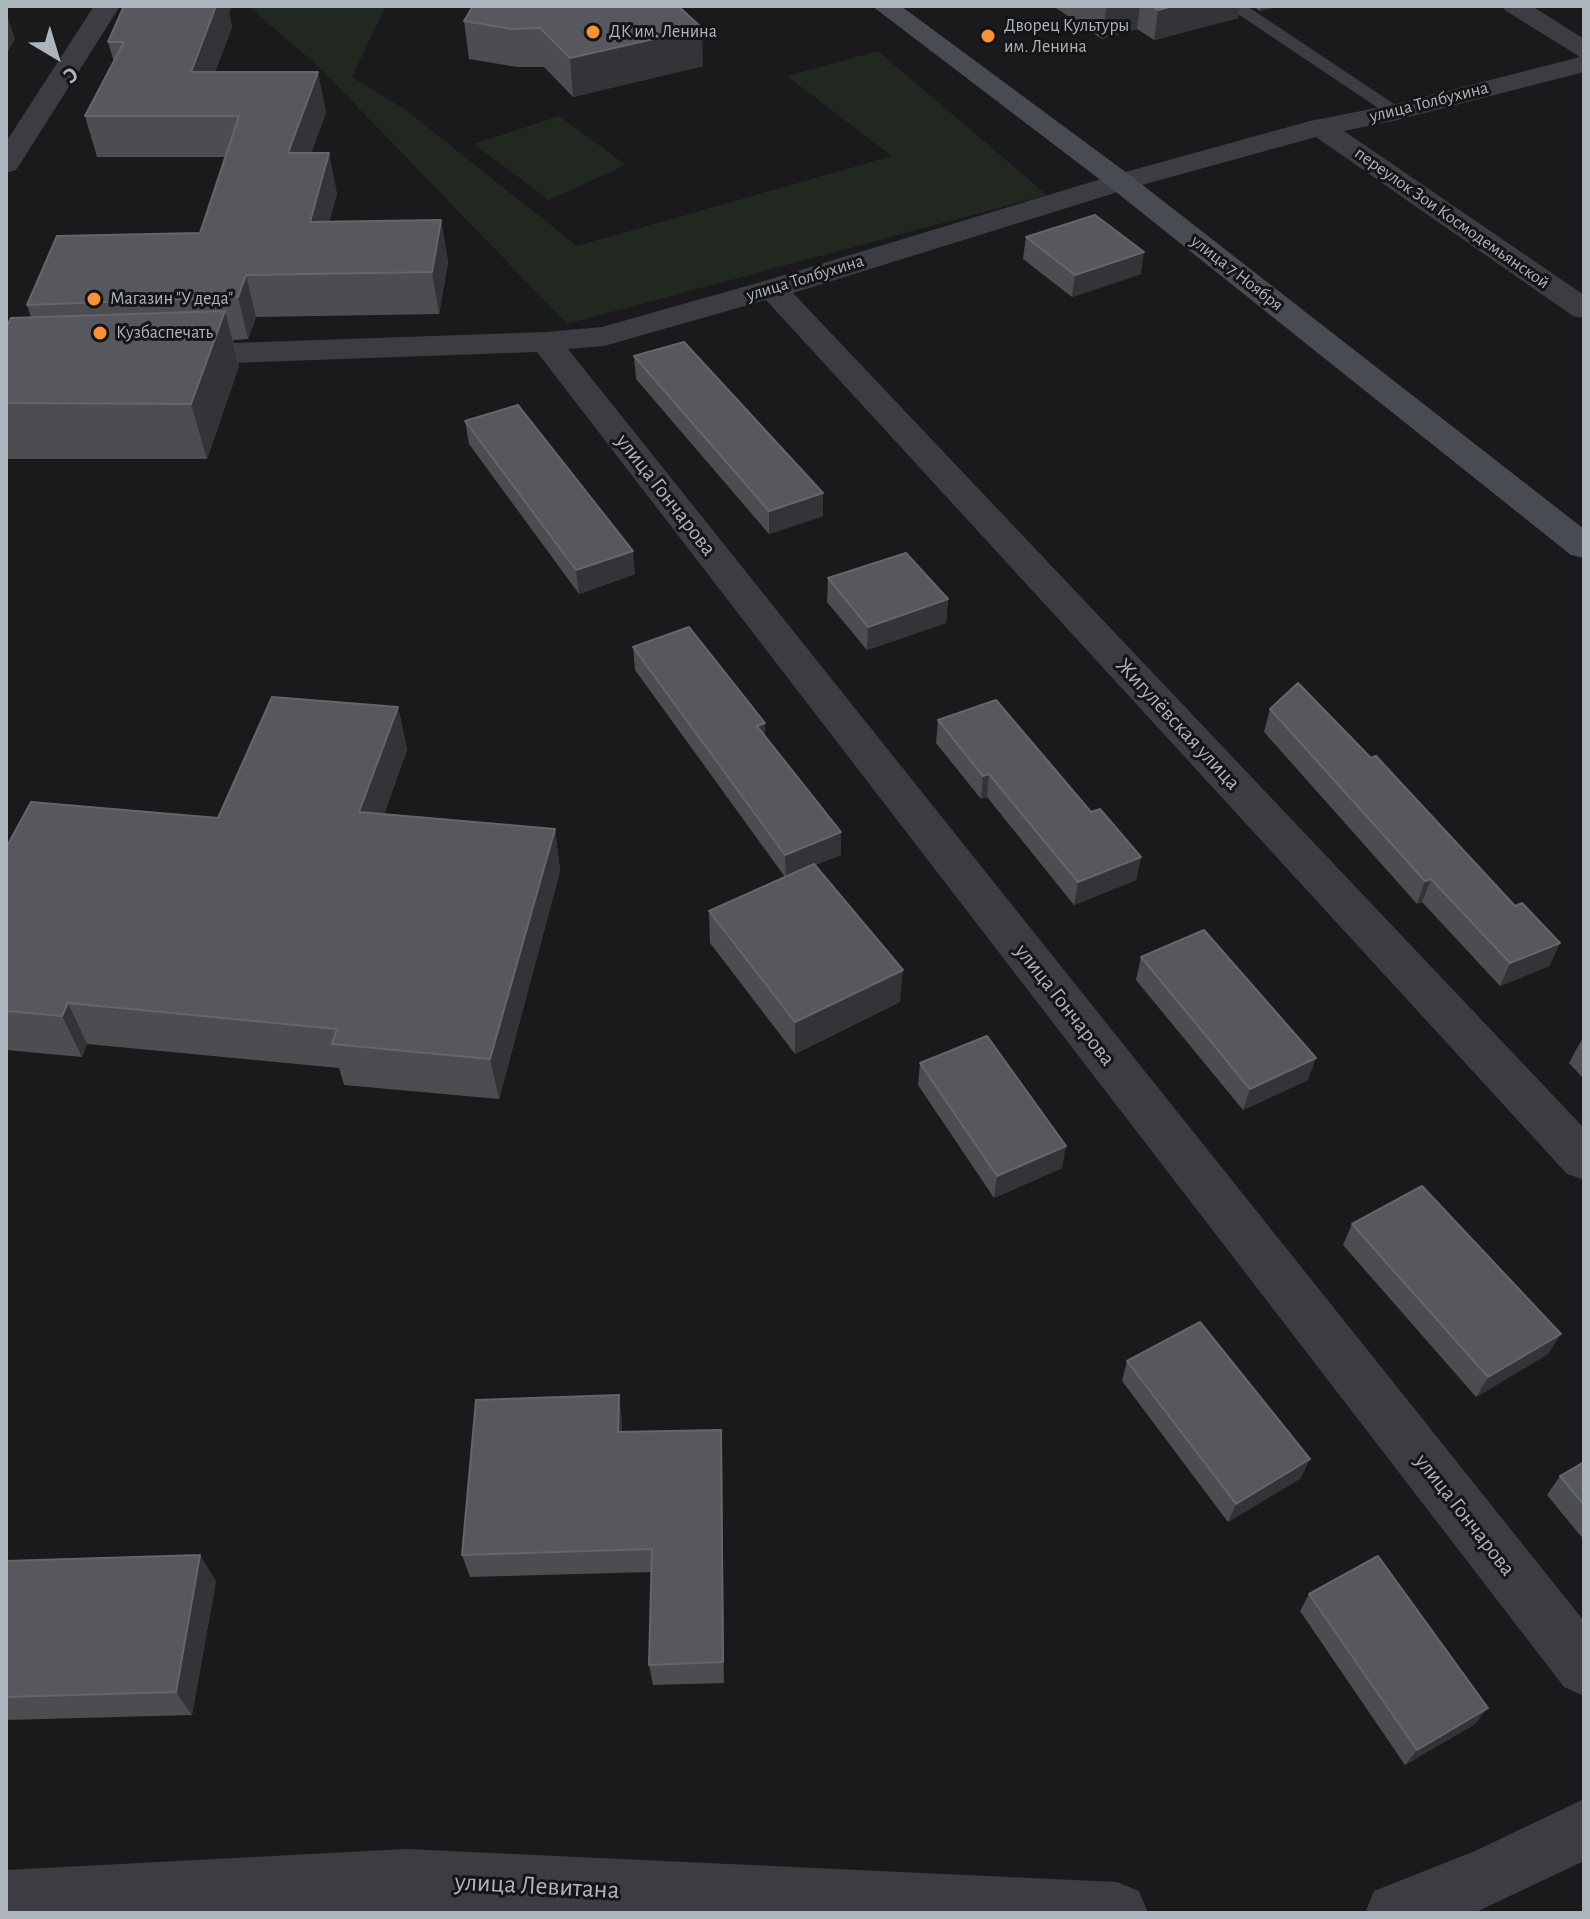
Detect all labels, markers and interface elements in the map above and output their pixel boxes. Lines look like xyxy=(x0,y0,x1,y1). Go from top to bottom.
place label: Дворец Культуры им. Ленина xyxy=(1004,15,1129,58)
north arrow xyxy=(16,16,96,96)
place label: ДК им. Ленина xyxy=(609,21,717,43)
marker: ДК им. Ленина xyxy=(584,23,602,41)
marker: Дворец Культуры им. Ленина xyxy=(979,27,997,45)
text: С xyxy=(59,62,82,87)
street label: улица Толбухина xyxy=(1367,77,1491,127)
street label: переулок Зои Космодемьянской xyxy=(1350,142,1554,294)
street label: улица 7 Ноября xyxy=(1187,230,1287,316)
street label: улица Толбухина xyxy=(744,250,866,306)
place label: Магазин "У деда" xyxy=(110,288,233,310)
marker: Магазин "У деда" xyxy=(85,290,103,308)
place label: Кузбаспечать xyxy=(116,322,213,344)
marker: Кузбаспечать xyxy=(91,324,109,342)
street label: улица Гончарова xyxy=(610,429,722,561)
street label: Жигулёвская улица xyxy=(1110,652,1246,796)
street label: улица Гончарова xyxy=(1009,939,1121,1071)
street label: улица Гончарова xyxy=(1409,1449,1521,1581)
street label: улица Левитана xyxy=(454,1866,620,1906)

